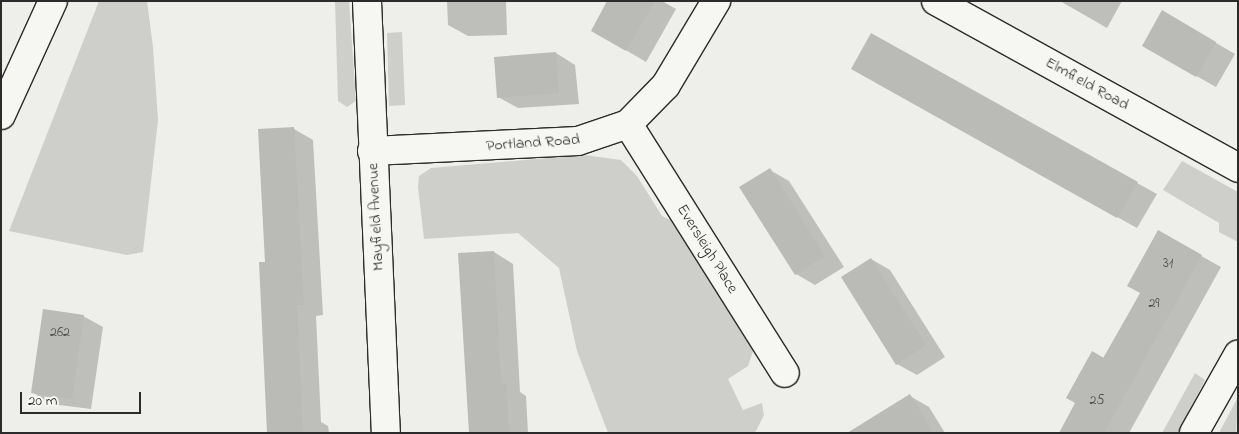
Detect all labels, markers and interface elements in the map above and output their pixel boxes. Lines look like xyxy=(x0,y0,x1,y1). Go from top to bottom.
street label: Elmfield Road xyxy=(1042,53,1132,115)
street label: Portland Road xyxy=(485,130,581,156)
street label: Mayfield Avenue xyxy=(364,162,388,272)
street label: Eversleigh Place xyxy=(672,201,742,297)
house number: 31 xyxy=(1163,256,1173,272)
house number: 29 xyxy=(1148,296,1160,312)
house number: 262 xyxy=(50,325,70,341)
scale bar xyxy=(22,382,144,414)
text: 20 m xyxy=(28,390,57,412)
house number: 25 xyxy=(1090,393,1104,409)

